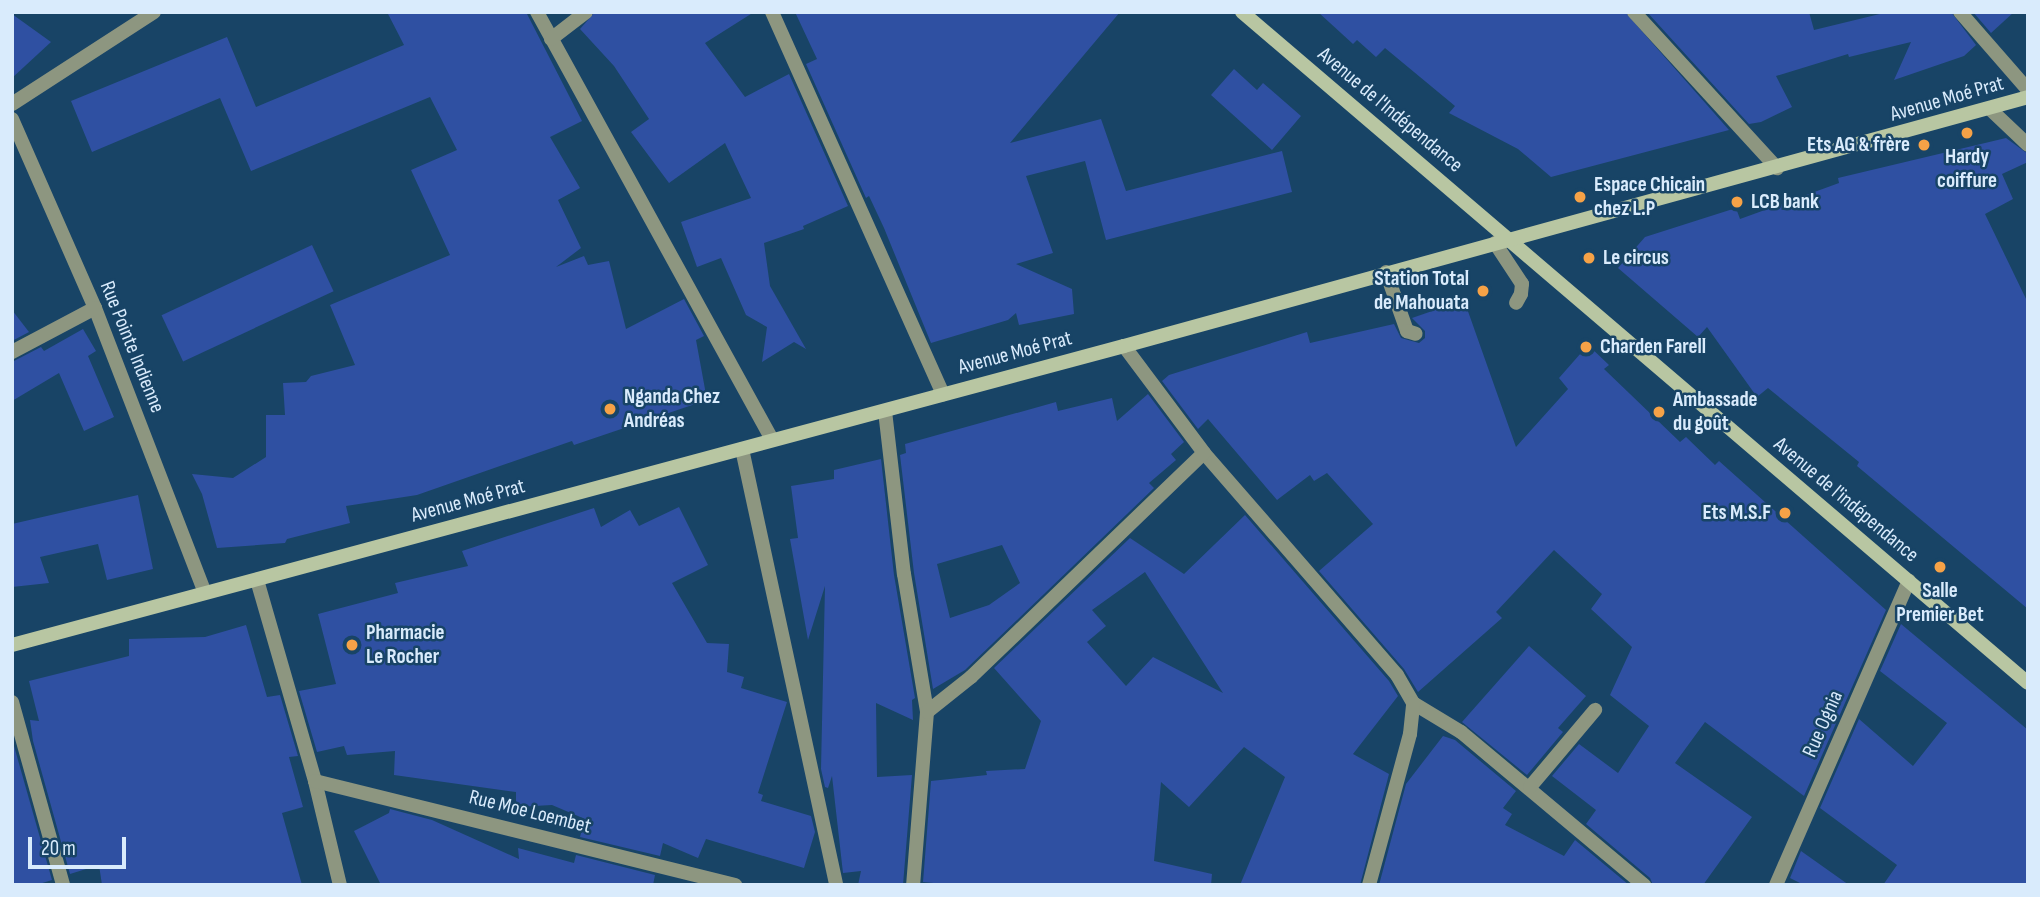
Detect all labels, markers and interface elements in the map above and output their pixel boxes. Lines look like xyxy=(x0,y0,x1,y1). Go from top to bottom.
street label: Avenue de l'Indépendance xyxy=(1312,42,1468,178)
street label: Avenue Moé Prat xyxy=(1887,71,2007,127)
marker: Hardy coiffure xyxy=(1959,125,1975,141)
place label: Ets AG & frère xyxy=(1807,132,1910,158)
marker: Ets AG & frère xyxy=(1916,137,1932,153)
place label: Hardy coiffure xyxy=(1937,144,1997,194)
place label: Espace Chicain chez L.P xyxy=(1594,172,1705,222)
marker: Espace Chicain chez L.P xyxy=(1572,189,1588,205)
place label: LCB bank xyxy=(1751,189,1819,215)
marker: LCB bank xyxy=(1729,194,1745,210)
place label: Le circus xyxy=(1603,245,1669,271)
marker: Le circus xyxy=(1581,250,1597,266)
place label: Station Total de Mahouata xyxy=(1374,266,1469,316)
street label: Rue Pointe Indienne xyxy=(94,278,170,416)
marker: Station Total de Mahouata xyxy=(1475,283,1491,299)
street label: Avenue Moé Prat xyxy=(955,326,1075,380)
place label: Charden Farell xyxy=(1600,334,1706,360)
marker: Charden Farell xyxy=(1578,339,1594,355)
place label: Nganda Chez Andréas xyxy=(624,384,720,434)
place label: Ambassade du goût xyxy=(1673,387,1758,437)
marker: Nganda Chez Andréas xyxy=(602,401,618,417)
marker: Ambassade du goût xyxy=(1651,404,1667,420)
street label: Avenue de l'indépendance xyxy=(1768,432,1924,568)
street label: Avenue Moé Prat xyxy=(408,474,528,528)
place label: Ets M.S.F xyxy=(1702,500,1771,526)
marker: Ets M.S.F xyxy=(1777,505,1793,521)
marker: Salle Premier Bet xyxy=(1932,559,1948,575)
place label: Salle Premier Bet xyxy=(1896,578,1984,628)
place label: Pharmacie Le Rocher xyxy=(366,620,445,670)
marker: Pharmacie Le Rocher xyxy=(344,637,360,653)
street label: Rue Ognia xyxy=(1797,687,1849,761)
street label: Rue Moe Loembet xyxy=(466,785,594,839)
scale bar xyxy=(32,824,130,868)
text: 20 m xyxy=(41,836,76,861)

